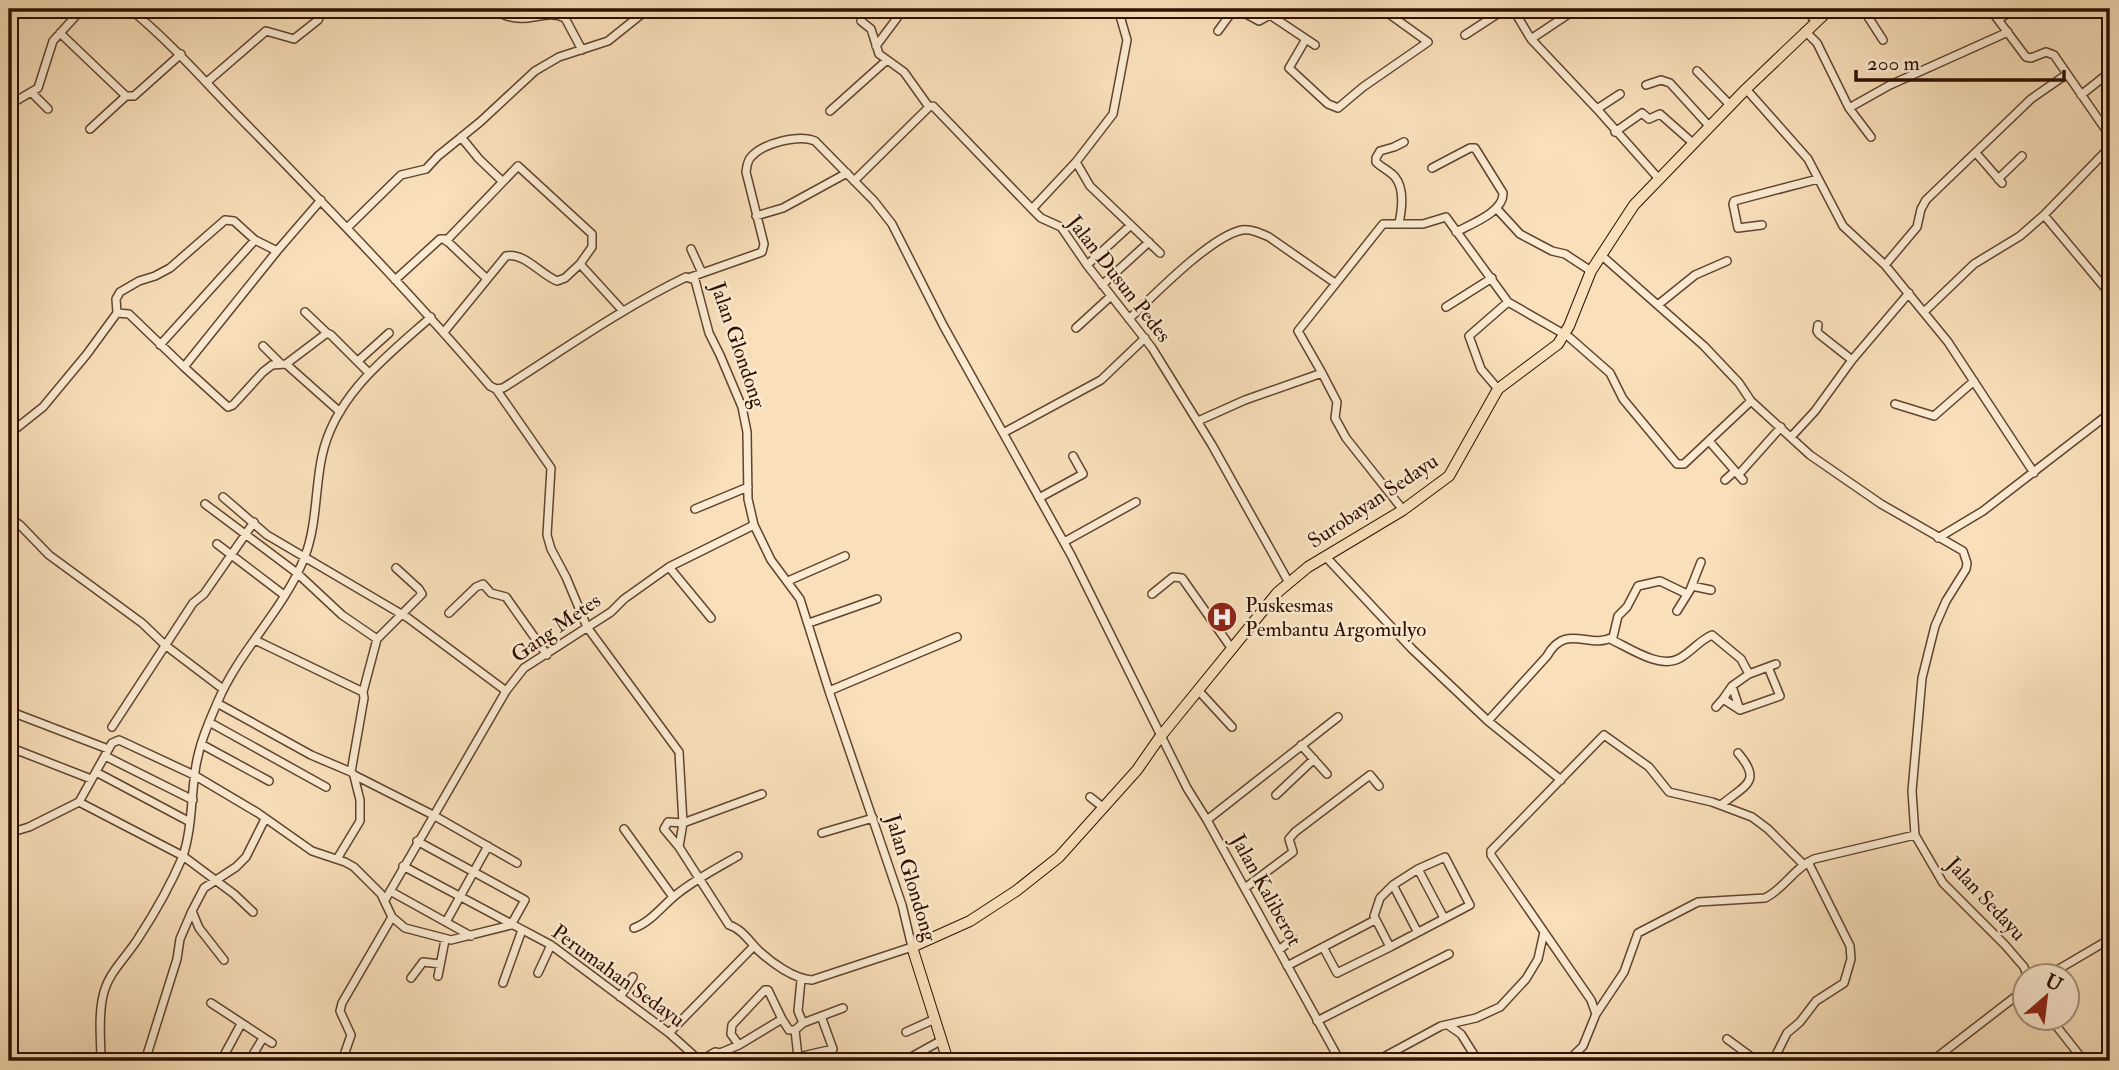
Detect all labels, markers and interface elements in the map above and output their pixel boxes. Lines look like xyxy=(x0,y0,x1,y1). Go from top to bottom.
scale bar xyxy=(1856,38,2065,82)
text: 200 m xyxy=(1867,50,1920,77)
street label: Jalan Dusun Pedes xyxy=(1060,209,1177,348)
street label: Jalan Glondong xyxy=(704,278,772,412)
street label: Surobayan Sedayu xyxy=(1303,447,1443,555)
street label: Gang Metes xyxy=(506,587,606,669)
place label: Puskesmas Pembantu Argomulyo xyxy=(1245,592,1426,643)
hospital icon: Puskesmas Pembantu Argomulyo xyxy=(1205,600,1239,634)
street label: Jalan Glondong xyxy=(879,810,943,945)
street label: Jalan Kaliberot xyxy=(1224,828,1308,951)
street label: Jalan Sedayu xyxy=(1940,851,2032,947)
street label: Perumahan Sedayu xyxy=(546,919,690,1034)
north arrow xyxy=(2010,962,2080,1032)
text: U xyxy=(2041,969,2066,997)

